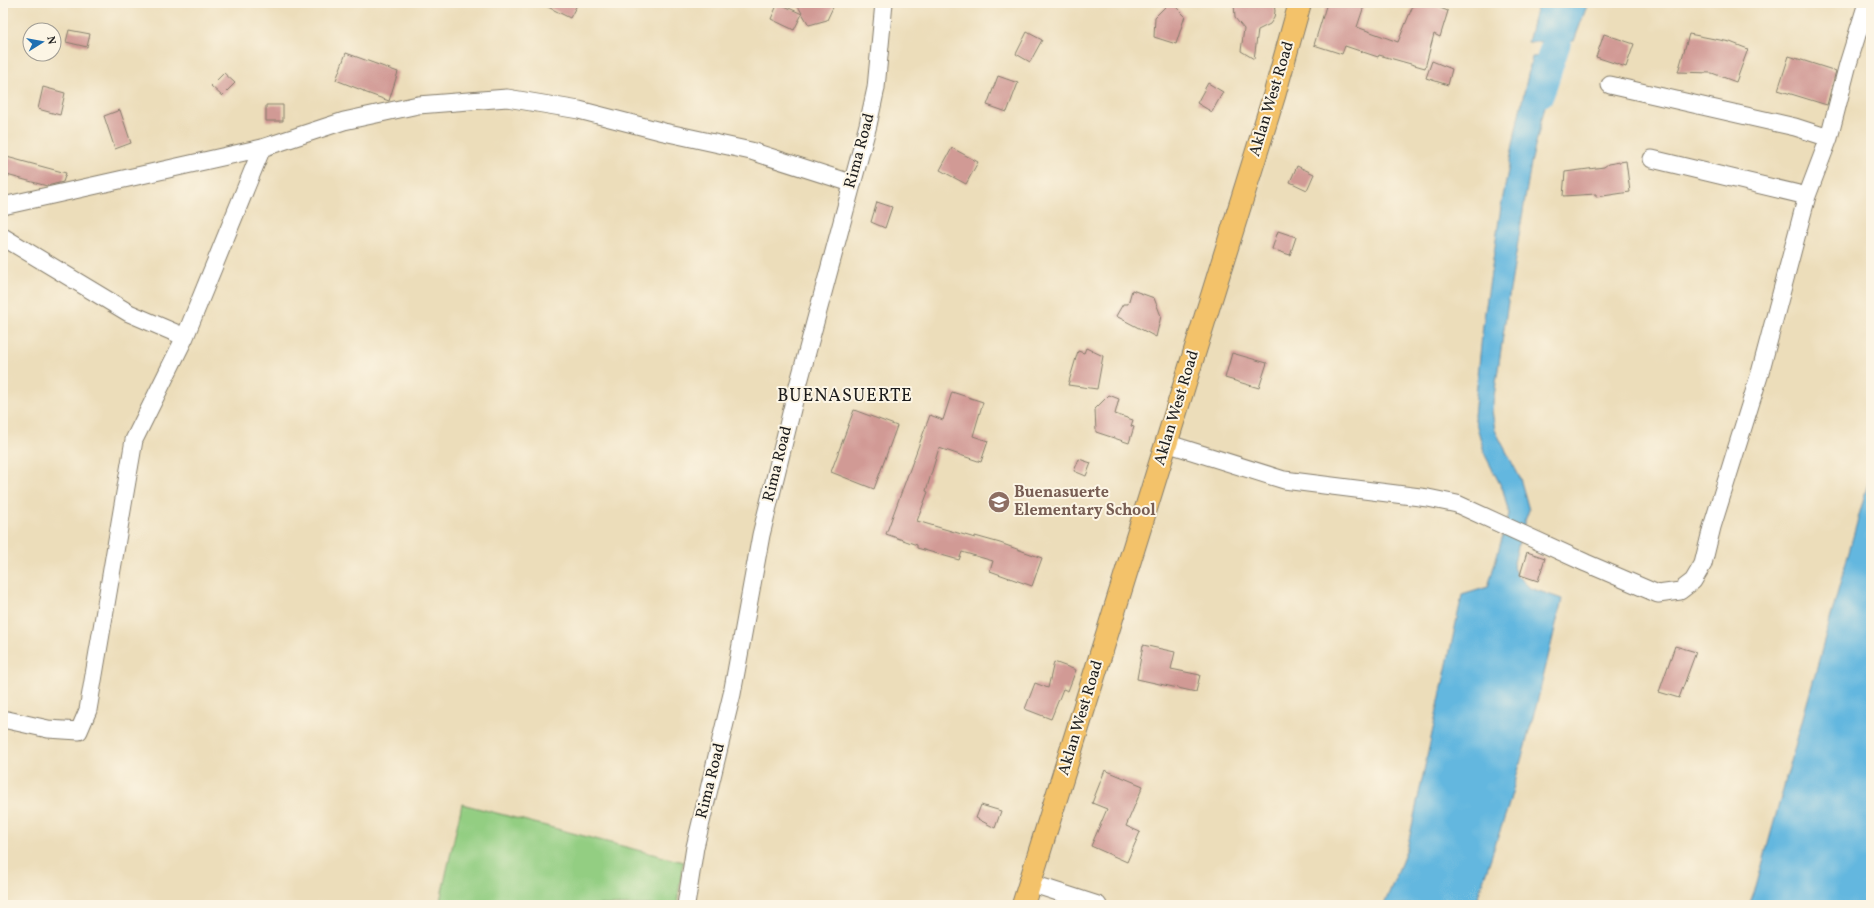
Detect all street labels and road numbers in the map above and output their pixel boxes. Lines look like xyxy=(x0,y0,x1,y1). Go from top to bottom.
street label: Aklan West Road xyxy=(1244,39,1300,159)
street label: Rima Road xyxy=(839,111,881,191)
street label: Aklan West Road xyxy=(1149,348,1205,468)
street label: Rima Road xyxy=(758,424,798,504)
street label: Aklan West Road xyxy=(1053,658,1109,778)
street label: Rima Road xyxy=(691,741,731,821)

